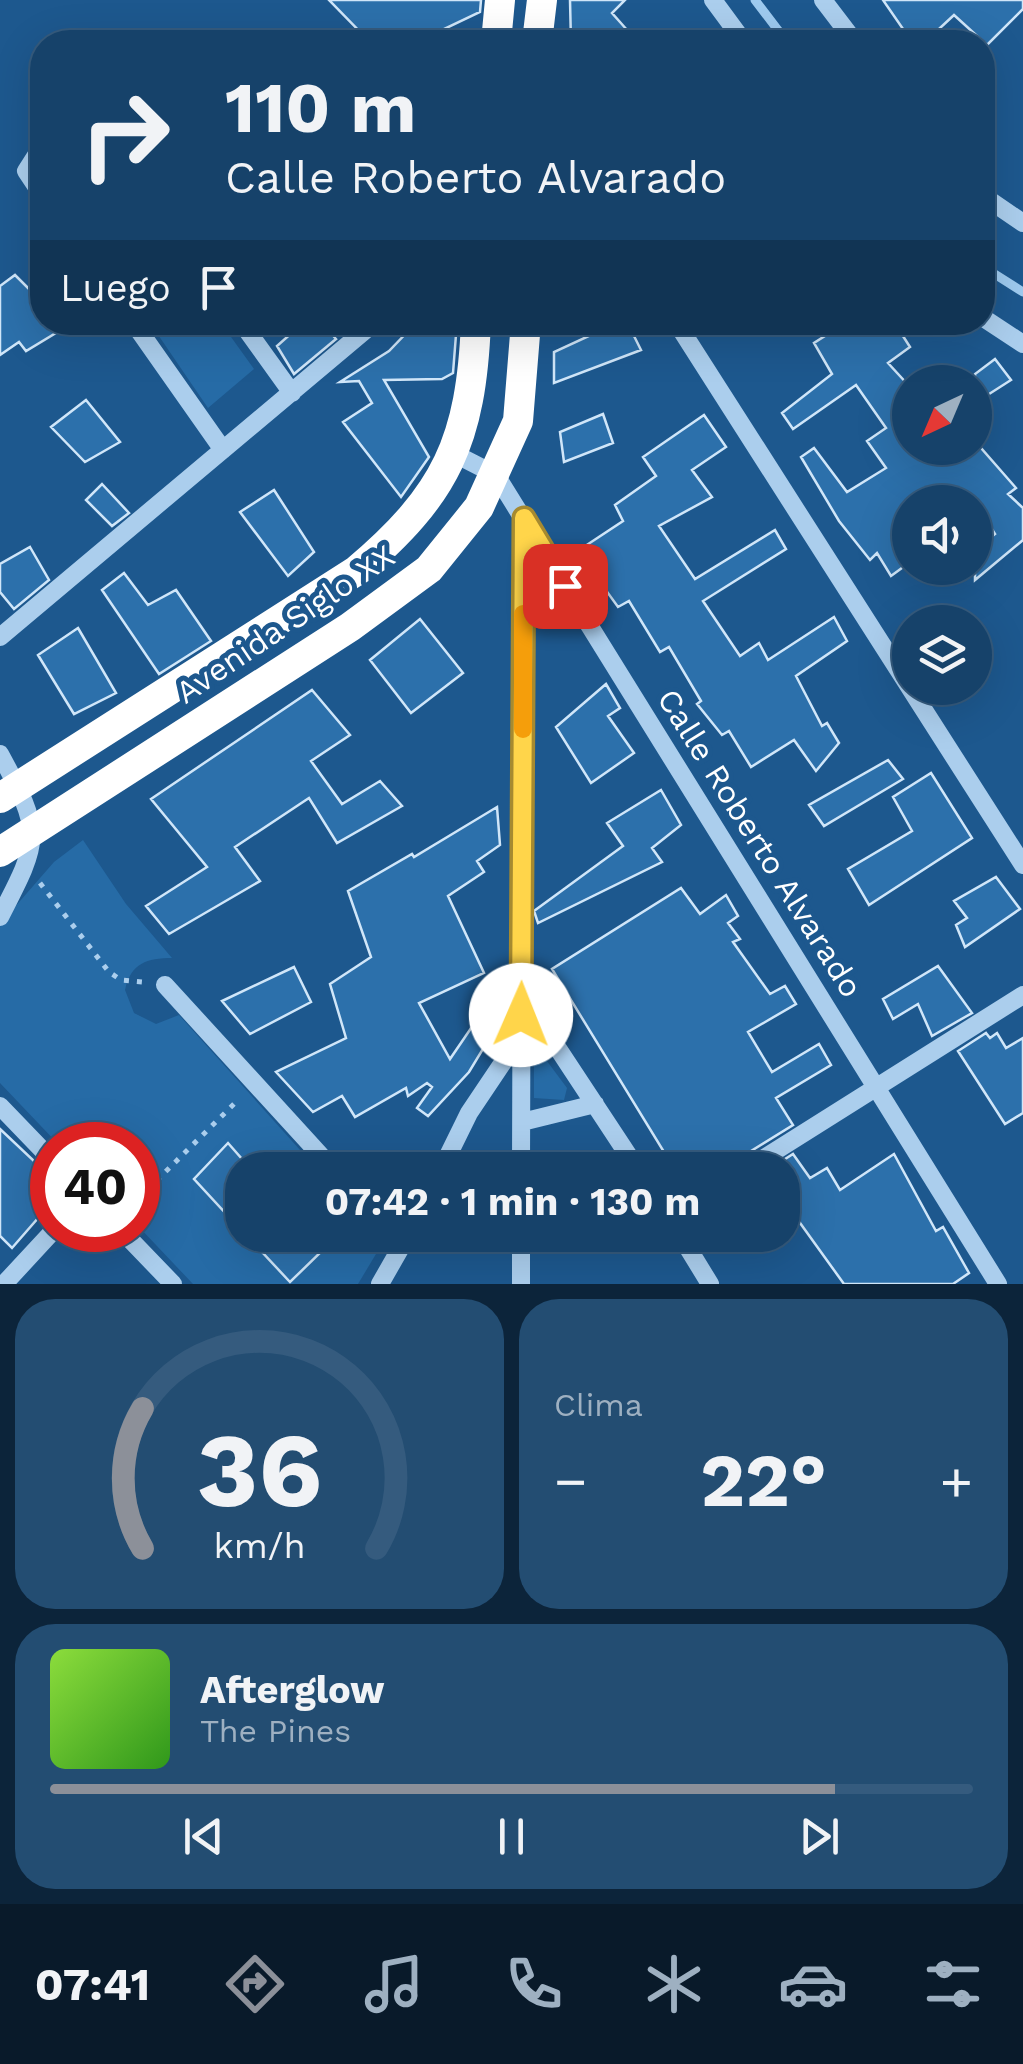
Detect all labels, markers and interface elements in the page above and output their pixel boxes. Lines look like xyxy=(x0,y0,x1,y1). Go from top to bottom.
text: 110 m xyxy=(225,67,416,149)
icon: right xyxy=(60,70,190,200)
text: Calle Roberto Alvarado xyxy=(225,151,726,204)
icon: arrive xyxy=(191,260,246,315)
text: Luego xyxy=(60,266,171,310)
north arrow xyxy=(892,365,992,465)
map controls xyxy=(892,365,992,705)
button: sound xyxy=(892,485,992,585)
street label: Avenida Siglo XX xyxy=(168,537,402,711)
pin xyxy=(523,544,608,629)
icon: arrive xyxy=(538,559,593,614)
button: layers xyxy=(892,605,992,705)
street label: Calle Roberto Alvarado xyxy=(649,682,871,1004)
position arrow xyxy=(469,963,573,1067)
speed limit sign: 40 xyxy=(30,1122,160,1252)
text: 07:42 · 1 min · 130 m xyxy=(325,1180,700,1224)
text: Clima xyxy=(554,1386,643,1424)
text: 36 xyxy=(197,1409,322,1531)
text: 22° xyxy=(700,1436,827,1524)
text: − xyxy=(554,1449,587,1513)
text: + xyxy=(940,1449,973,1513)
text: km/h xyxy=(213,1525,306,1567)
text: Afterglow xyxy=(200,1668,385,1712)
text: The Pines xyxy=(200,1712,351,1750)
icon: previous xyxy=(176,1809,231,1864)
icon: pause xyxy=(484,1809,539,1864)
icon: next xyxy=(792,1809,847,1864)
icon: directions xyxy=(220,1949,290,2019)
icon: music xyxy=(359,1949,429,2019)
icon: phone xyxy=(499,1949,569,2019)
icon: climate xyxy=(639,1949,709,2019)
icon: car xyxy=(778,1949,848,2019)
icon: filters xyxy=(918,1949,988,2019)
text: 07:41 xyxy=(35,1958,150,2011)

